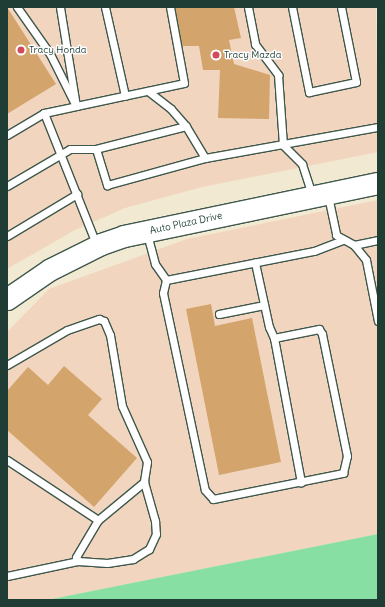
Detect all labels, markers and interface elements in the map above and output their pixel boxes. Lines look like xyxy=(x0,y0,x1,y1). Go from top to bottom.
place label: Tracy Honda xyxy=(29,44,87,56)
marker: Tracy Honda xyxy=(16,45,26,55)
place label: Tracy Mazda xyxy=(224,49,281,61)
marker: Tracy Mazda xyxy=(211,50,221,60)
street label: Auto Plaza Drive xyxy=(149,209,223,237)

